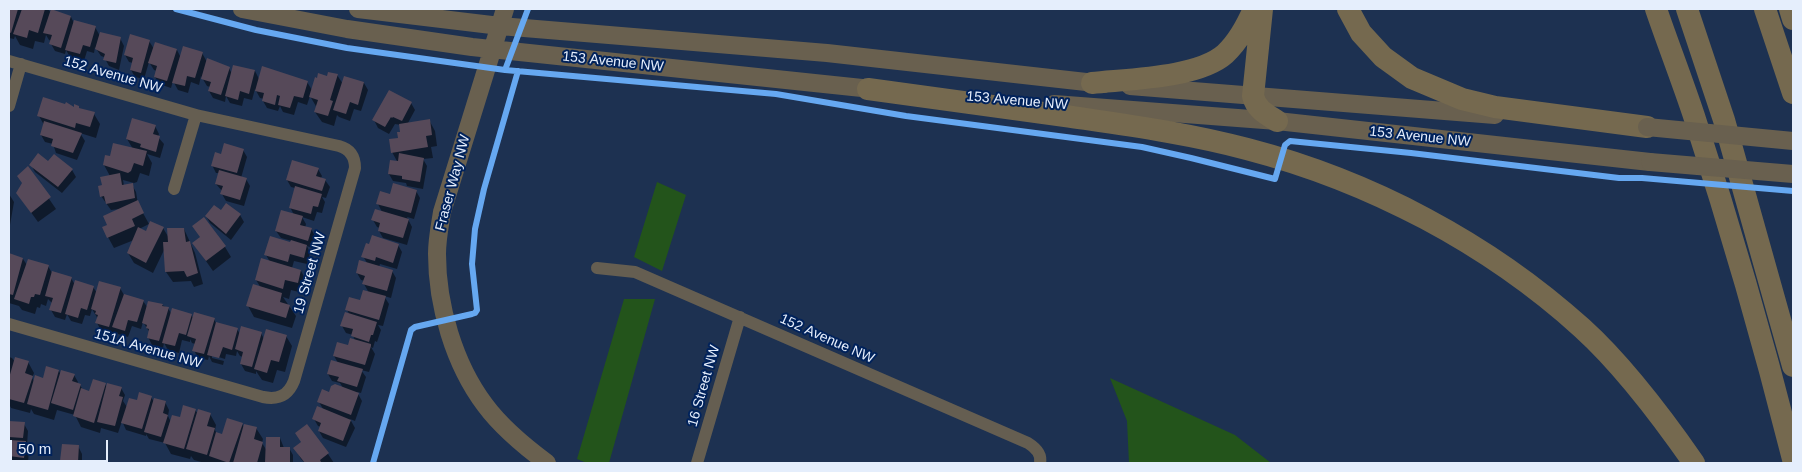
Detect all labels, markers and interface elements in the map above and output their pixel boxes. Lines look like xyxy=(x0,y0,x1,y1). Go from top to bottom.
street label: 153 Avenue NW xyxy=(562,48,664,76)
street label: 152 Avenue NW xyxy=(62,53,164,97)
street label: 153 Avenue NW xyxy=(966,88,1068,114)
street label: 153 Avenue NW xyxy=(1369,123,1471,151)
street label: Fraser Way NW xyxy=(432,133,474,233)
street label: 19 Street NW xyxy=(290,230,330,316)
street label: 152 Avenue NW xyxy=(777,311,877,367)
street label: 151A Avenue NW xyxy=(92,326,204,372)
street label: 16 Street NW xyxy=(684,343,724,429)
scale bar xyxy=(12,430,110,462)
text: 50 m xyxy=(18,440,51,457)

